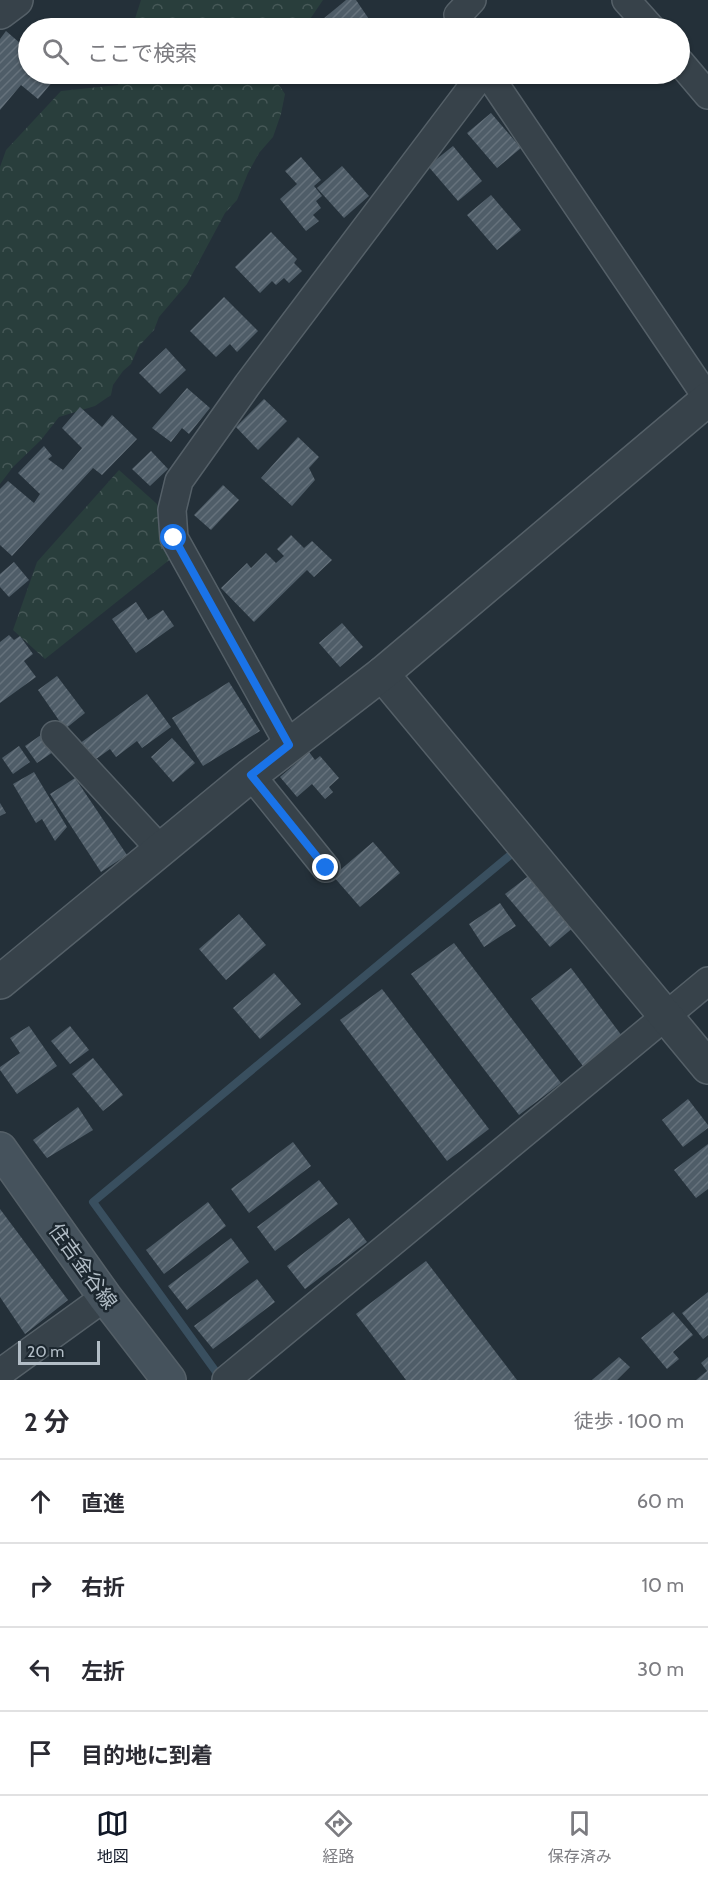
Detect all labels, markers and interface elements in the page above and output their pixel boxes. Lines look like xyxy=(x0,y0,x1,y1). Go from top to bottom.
search box xyxy=(18,18,690,84)
icon: search xyxy=(39,35,72,68)
text: ここで検索 xyxy=(87,40,197,67)
route start xyxy=(160,524,186,550)
route end xyxy=(312,854,338,880)
street label: 住吉金谷線 xyxy=(44,1218,122,1314)
scale bar xyxy=(18,1338,100,1366)
text: 20 m xyxy=(27,1342,64,1361)
text: 2 分 xyxy=(24,1406,70,1438)
text: 徒歩 · 100 m xyxy=(574,1409,684,1433)
icon: ahead xyxy=(24,1485,57,1518)
text: 60 m xyxy=(637,1489,684,1513)
text: 直進 xyxy=(81,1490,125,1517)
icon: right xyxy=(24,1569,57,1602)
text: 10 m xyxy=(641,1573,684,1597)
text: 右折 xyxy=(81,1574,125,1601)
icon: left xyxy=(24,1653,57,1686)
text: 30 m xyxy=(637,1657,684,1681)
text: 左折 xyxy=(81,1658,125,1685)
icon: arrive xyxy=(24,1737,57,1770)
text: 目的地に到着 xyxy=(81,1742,213,1769)
tab: 地図 xyxy=(96,1807,129,1867)
tab: 経路 xyxy=(322,1807,355,1867)
tab: 保存済み xyxy=(548,1807,612,1867)

